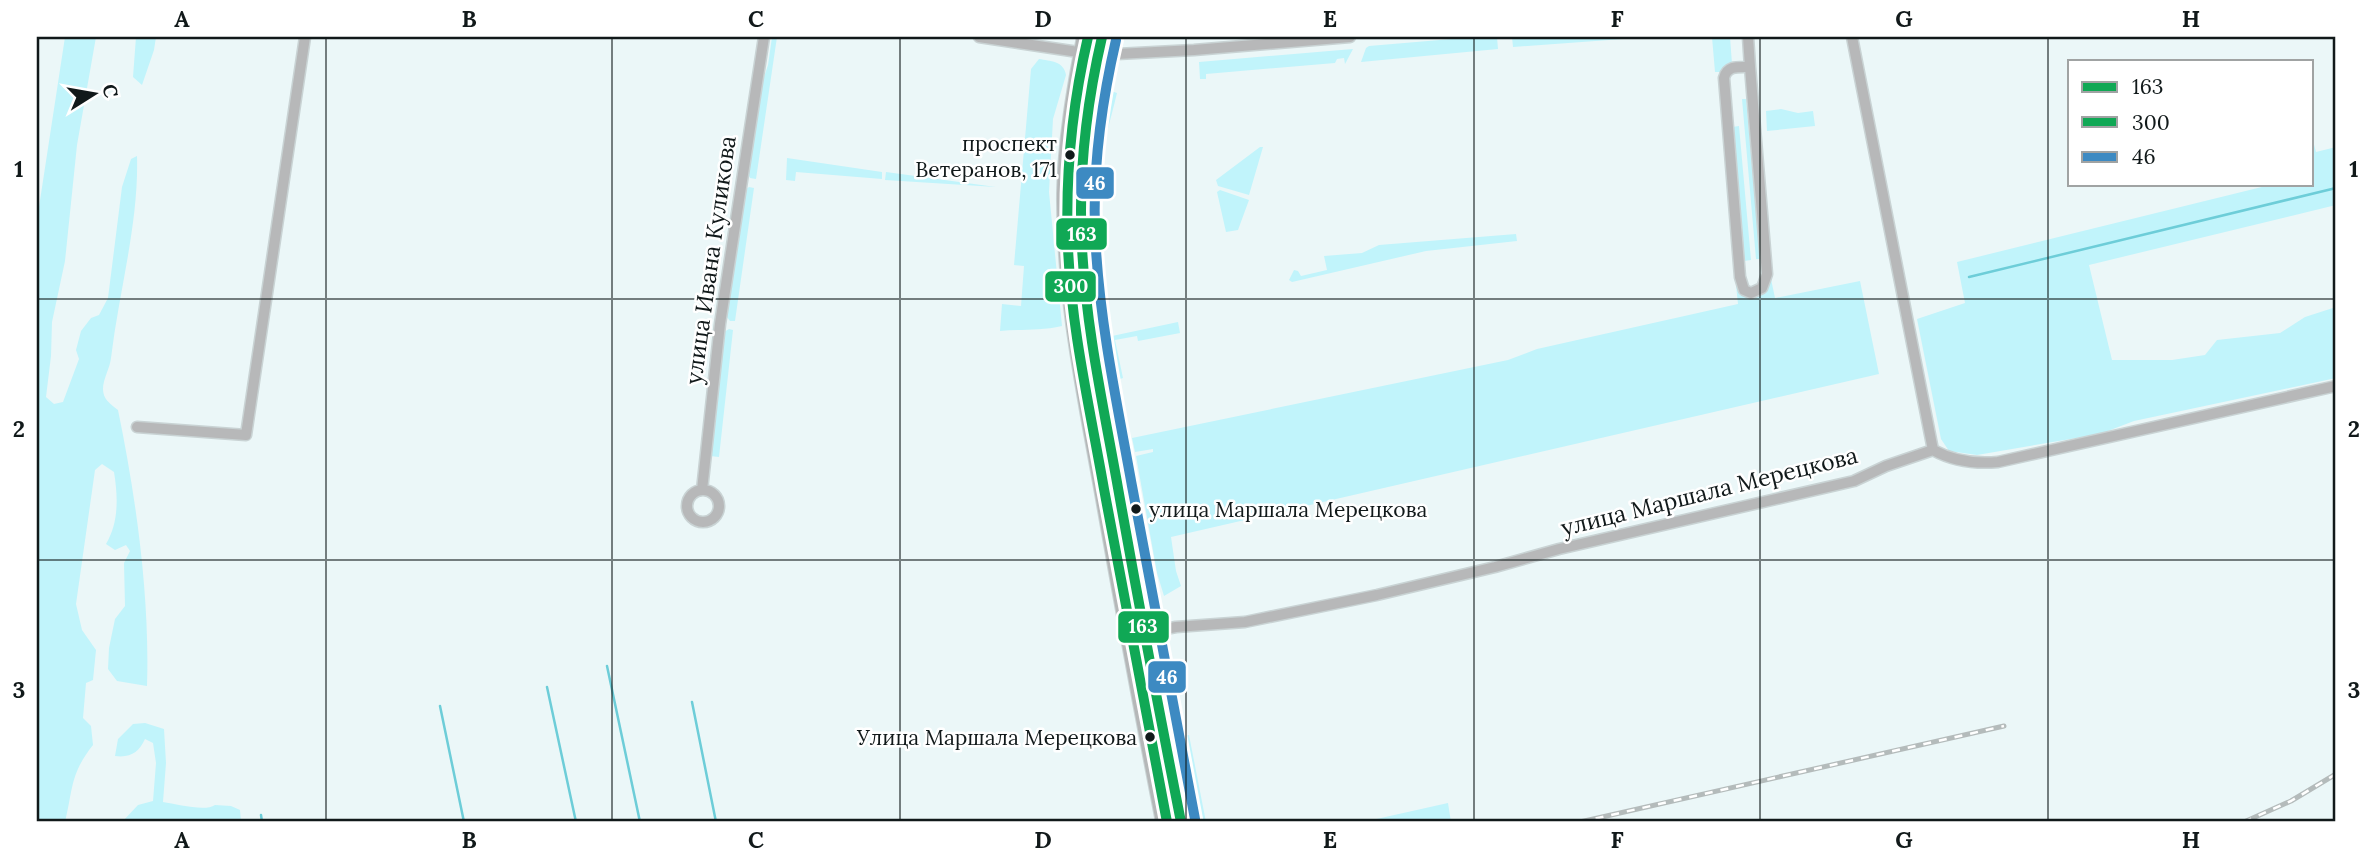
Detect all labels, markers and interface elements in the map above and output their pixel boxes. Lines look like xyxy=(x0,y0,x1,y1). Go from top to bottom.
text: A xyxy=(174,4,190,33)
text: B xyxy=(461,4,477,33)
text: C xyxy=(748,4,764,33)
text: D xyxy=(1034,4,1052,33)
text: E xyxy=(1323,4,1337,33)
text: F xyxy=(1610,4,1624,33)
text: G xyxy=(1895,4,1913,33)
text: H xyxy=(2182,4,2200,33)
north arrow xyxy=(60,60,130,130)
legend xyxy=(2068,60,2314,186)
text: 163 xyxy=(2132,73,2163,100)
text: С xyxy=(98,82,124,99)
text: 300 xyxy=(2132,109,2170,136)
place label: проспект Ветеранов, 171 xyxy=(915,130,1057,183)
street label: улица Ивана Куликова xyxy=(678,134,742,386)
text: 46 xyxy=(2132,143,2156,170)
marker: проспект Ветеранов, 171 xyxy=(1063,148,1077,162)
text: 1 xyxy=(14,154,24,183)
text: 1 xyxy=(2349,154,2359,183)
line badge: 46 xyxy=(1075,166,1115,200)
text: 46 xyxy=(1084,171,1106,195)
line badge: 163 xyxy=(1055,217,1108,251)
text: 163 xyxy=(1067,222,1097,246)
line badge: 300 xyxy=(1044,270,1097,303)
text: 300 xyxy=(1054,274,1088,298)
text: 2 xyxy=(13,414,25,443)
text: 2 xyxy=(2348,414,2360,443)
street label: улица Маршала Мерецкова xyxy=(1558,440,1860,542)
place label: улица Маршала Мерецкова xyxy=(1149,496,1427,523)
marker: улица Маршала Мерецкова xyxy=(1129,502,1143,516)
line badge: 163 xyxy=(1117,610,1170,644)
text: 163 xyxy=(1128,614,1158,638)
line badge: 46 xyxy=(1147,660,1187,694)
text: 46 xyxy=(1156,665,1178,689)
text: 3 xyxy=(13,675,25,704)
text: 3 xyxy=(2348,675,2360,704)
place label: Улица Маршала Мерецкова xyxy=(856,724,1137,751)
marker: Улица Маршала Мерецкова xyxy=(1143,730,1157,744)
text: A xyxy=(174,825,190,854)
text: B xyxy=(461,825,477,854)
text: C xyxy=(748,825,764,854)
text: D xyxy=(1034,825,1052,854)
text: E xyxy=(1323,825,1337,854)
text: F xyxy=(1610,825,1624,854)
text: G xyxy=(1895,825,1913,854)
text: H xyxy=(2182,825,2200,854)

